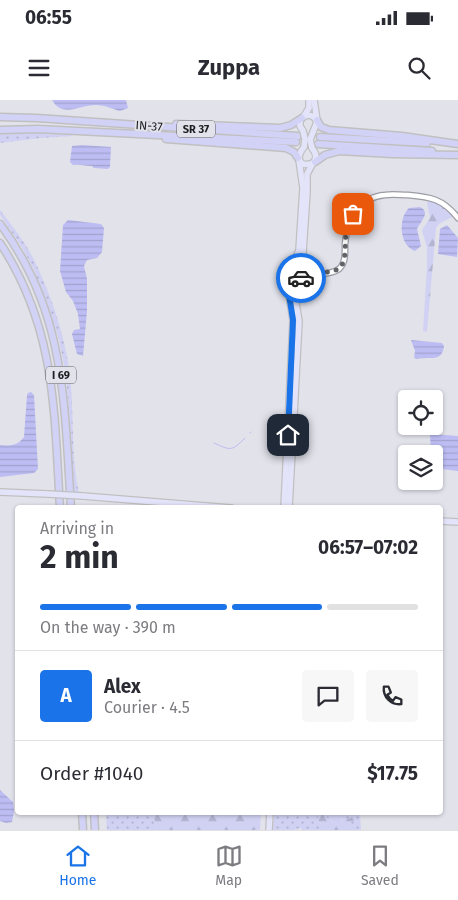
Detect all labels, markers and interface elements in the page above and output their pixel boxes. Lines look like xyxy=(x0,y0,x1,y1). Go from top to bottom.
text: 06:55 xyxy=(25,6,72,29)
icon: menu xyxy=(25,54,53,82)
text: Zuppa xyxy=(198,54,260,81)
icon: search xyxy=(405,54,433,82)
street label: IN-37 xyxy=(135,118,163,134)
road number: SR 37 xyxy=(177,120,215,138)
pin xyxy=(332,193,374,235)
icon: bag xyxy=(339,200,367,228)
courier xyxy=(276,253,326,303)
icon: car xyxy=(287,264,315,292)
road number: I 69 xyxy=(46,366,76,384)
map controls xyxy=(398,390,443,490)
button: locate xyxy=(398,390,443,435)
pin xyxy=(267,414,309,456)
icon: home xyxy=(274,421,302,449)
button: layers xyxy=(398,445,443,490)
text: Arriving in xyxy=(40,519,114,538)
text: 06:57–07:02 xyxy=(318,536,418,559)
text: 2 min xyxy=(40,538,119,576)
text: On the way · 390 m xyxy=(40,618,176,637)
button: chat xyxy=(302,670,354,722)
button: phone xyxy=(366,670,418,722)
text: Alex xyxy=(104,675,141,698)
text: A xyxy=(60,684,72,707)
text: Courier · 4.5 xyxy=(104,698,190,717)
text: Order #1040 xyxy=(40,762,143,785)
text: $17.75 xyxy=(367,762,418,785)
tab: Home xyxy=(59,842,96,889)
tab: Map xyxy=(215,842,243,889)
tab: Saved xyxy=(361,842,399,889)

